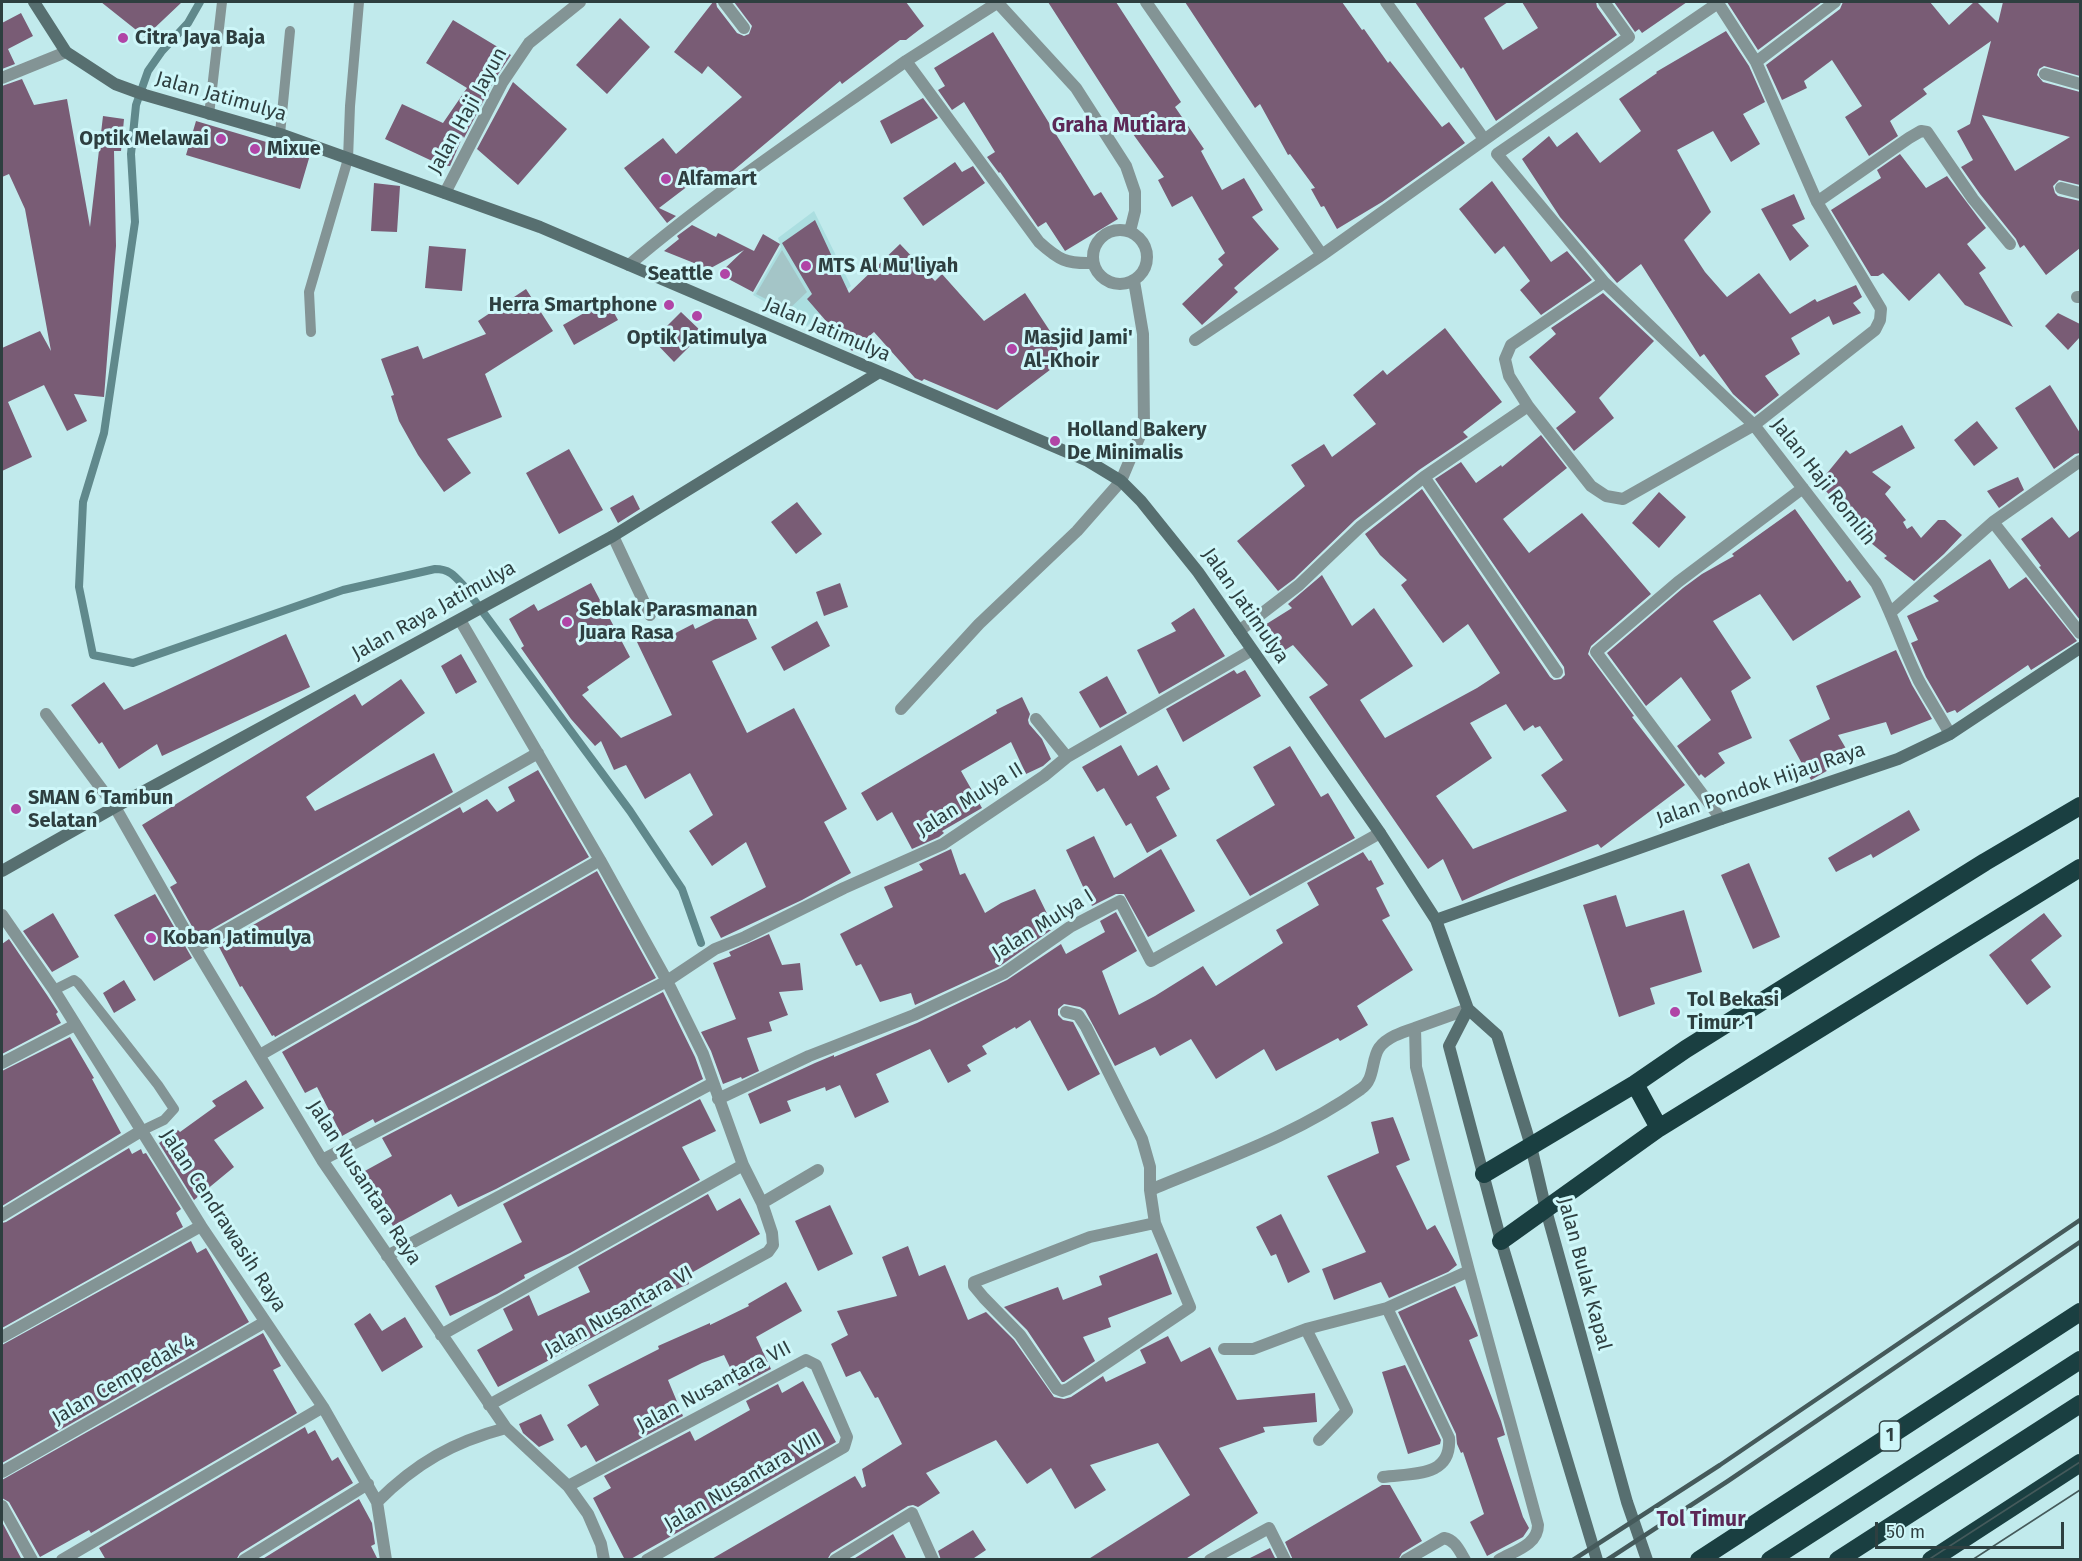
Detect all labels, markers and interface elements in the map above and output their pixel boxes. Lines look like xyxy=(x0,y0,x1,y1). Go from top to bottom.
place label: Citra Jaya Baja xyxy=(135,26,265,50)
marker: Citra Jaya Baja xyxy=(116,31,130,45)
street label: Jalan Haji Jayun xyxy=(423,43,513,179)
street label: Jalan Jatimulya xyxy=(153,67,289,127)
district label: Graha Mutiara xyxy=(1052,113,1186,139)
place label: Optik Melawai xyxy=(79,127,209,151)
marker: Optik Melawai xyxy=(214,132,228,146)
place label: Mixue xyxy=(267,137,321,161)
marker: Mixue xyxy=(248,142,262,156)
place label: Alfamart xyxy=(678,167,757,191)
marker: Alfamart xyxy=(659,172,673,186)
place label: MTS Al Mu'liyah xyxy=(818,254,958,278)
marker: MTS Al Mu'liyah xyxy=(799,259,813,273)
place label: Seattle xyxy=(648,262,713,286)
marker: Seattle xyxy=(718,267,732,281)
place label: Herra Smartphone xyxy=(489,293,657,317)
street label: Jalan Jatimulya xyxy=(760,293,894,367)
marker: Herra Smartphone xyxy=(662,298,676,312)
marker: Optik Jatimulya xyxy=(690,309,704,323)
place label: Optik Jatimulya xyxy=(627,326,767,350)
place label: Masjid Jami' Al-Khoir xyxy=(1024,326,1133,373)
marker: Masjid Jami' Al-Khoir xyxy=(1005,342,1019,356)
street label: Jalan Haji Romlih xyxy=(1766,414,1880,550)
place label: Holland Bakery De Minimalis xyxy=(1067,418,1207,465)
marker: Holland Bakery De Minimalis xyxy=(1048,434,1062,448)
street label: Jalan Jatimulya xyxy=(1196,544,1294,668)
street label: Jalan Raya Jatimulya xyxy=(348,556,520,666)
place label: Seblak Parasmanan Juara Rasa xyxy=(579,598,758,645)
marker: Seblak Parasmanan Juara Rasa xyxy=(560,615,574,629)
street label: Jalan Pondok Hijau Raya xyxy=(1653,738,1869,832)
street label: Jalan Mulya II xyxy=(912,758,1028,842)
place label: SMAN 6 Tambun Selatan xyxy=(28,786,173,833)
marker: SMAN 6 Tambun Selatan xyxy=(9,802,23,816)
street label: Jalan Mulya I xyxy=(988,884,1098,966)
place label: Koban Jatimulya xyxy=(163,926,312,950)
marker: Koban Jatimulya xyxy=(144,931,158,945)
place label: Tol Bekasi Timur 1 xyxy=(1687,988,1779,1035)
marker: Tol Bekasi Timur 1 xyxy=(1668,1005,1682,1019)
street label: Jalan Nusantara Raya xyxy=(302,1096,426,1270)
street label: Jalan Cendrawasih Raya xyxy=(155,1125,291,1317)
street label: Jalan Bulak Kapal xyxy=(1552,1195,1616,1353)
street label: Jalan Nusantara VI xyxy=(541,1261,697,1363)
street label: Jalan Cempedak 4 xyxy=(48,1329,200,1431)
street label: Jalan Nusantara VII xyxy=(633,1336,795,1438)
road number: 1 xyxy=(1880,1421,1900,1451)
street label: Jalan Nusantara VIII xyxy=(660,1427,826,1537)
district label: Tol Timur xyxy=(1656,1507,1746,1533)
scale bar xyxy=(1878,1510,2067,1548)
text: 50 m xyxy=(1886,1521,1925,1543)

